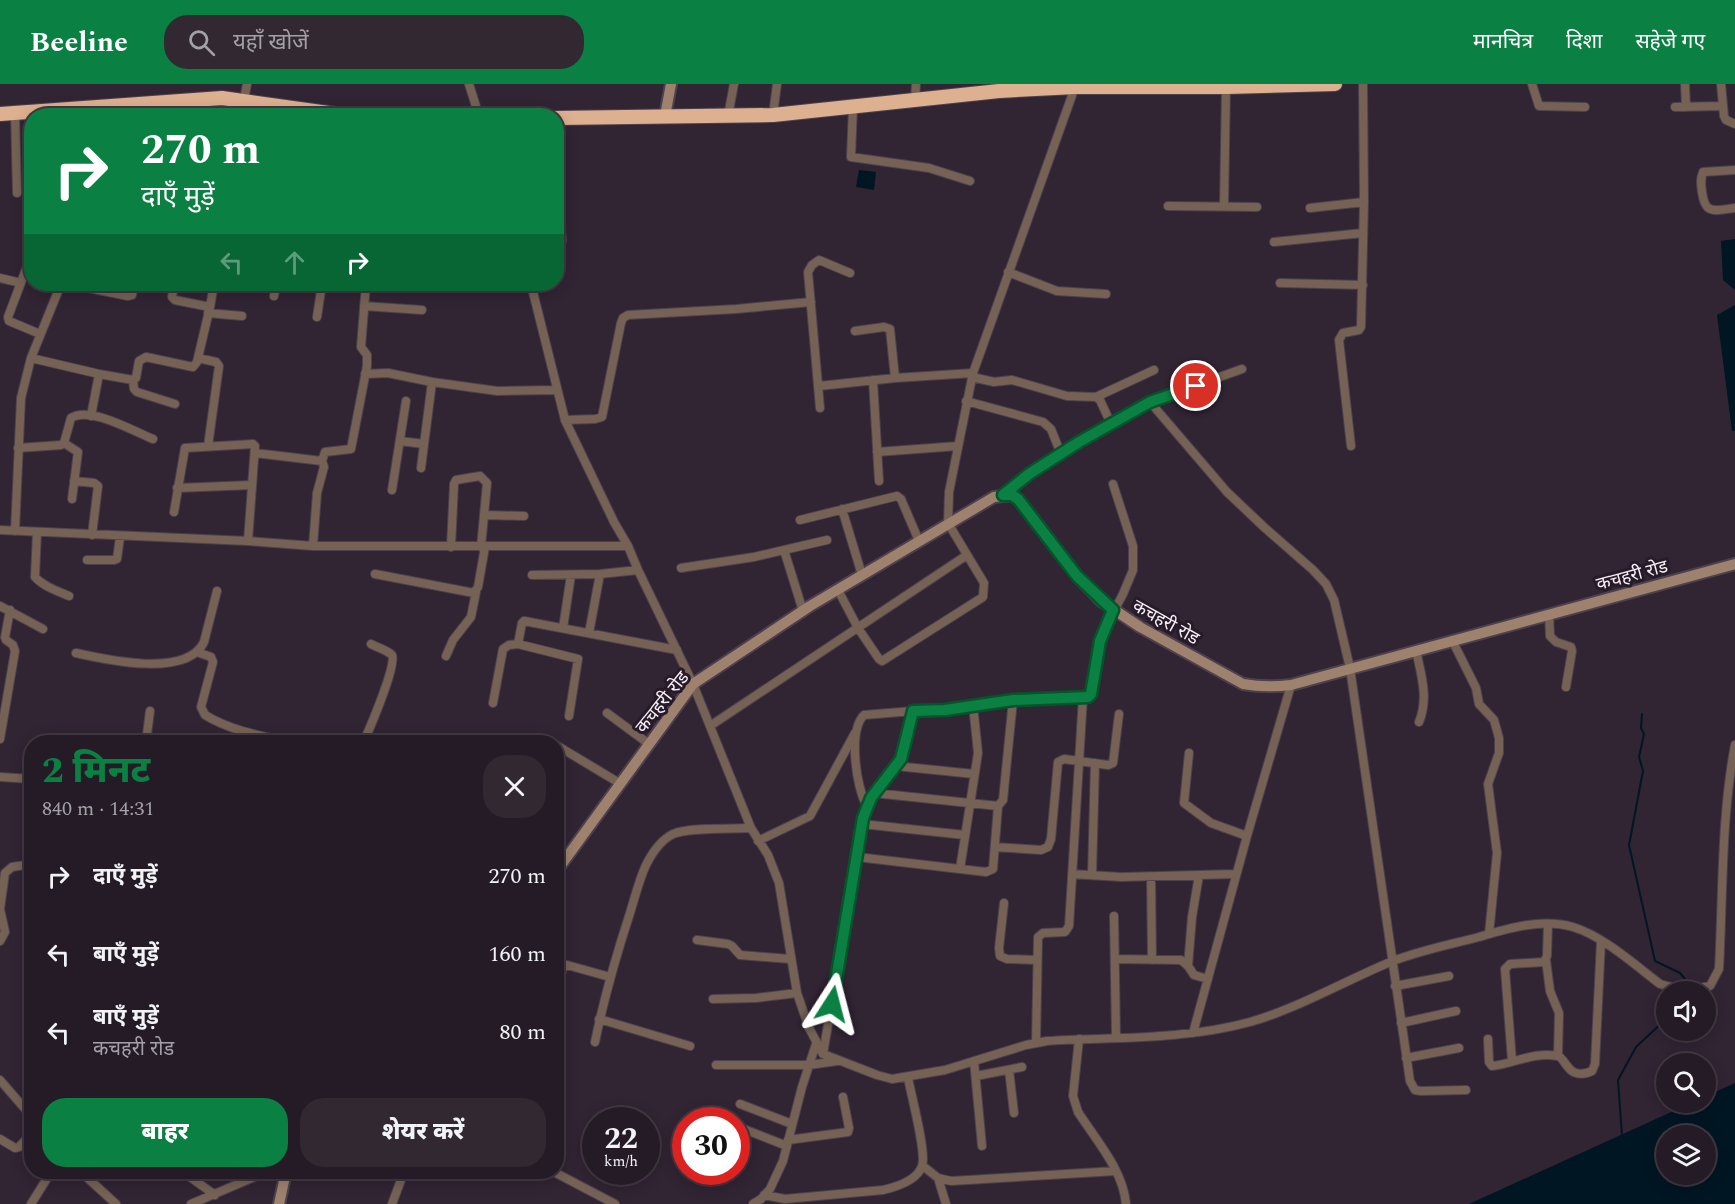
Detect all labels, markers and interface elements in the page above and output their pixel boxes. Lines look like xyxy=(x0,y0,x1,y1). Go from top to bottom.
search box xyxy=(164,15,584,69)
text: Beeline xyxy=(30,21,128,64)
icon: search xyxy=(185,26,218,59)
text: यहाँ खोजें xyxy=(233,26,309,59)
text: मानचित्र xyxy=(1473,26,1533,58)
text: दिशा xyxy=(1566,26,1602,58)
text: सहेजे गए xyxy=(1635,26,1705,58)
text: 270 m xyxy=(141,119,260,182)
icon: right xyxy=(42,132,120,210)
text: दाएँ मुड़ें xyxy=(141,176,215,218)
icon: left xyxy=(215,246,248,279)
icon: ahead xyxy=(278,246,311,279)
icon: right xyxy=(341,246,374,279)
pin xyxy=(1170,360,1221,411)
icon: arrive xyxy=(1179,369,1212,402)
street label: कचहरी रोड xyxy=(1593,553,1671,598)
street label: कचहरी रोड xyxy=(1127,593,1205,652)
street label: कचहरी रोड xyxy=(629,665,696,739)
text: 2 मिनट xyxy=(42,744,150,799)
button: close xyxy=(483,755,546,818)
text: 840 m · 14:31 xyxy=(42,794,154,824)
icon: right xyxy=(42,860,75,893)
text: दाएँ मुड़ें xyxy=(93,860,158,893)
text: 270 m xyxy=(489,860,546,893)
icon: left xyxy=(42,938,75,971)
text: बाएँ मुड़ें xyxy=(93,938,159,971)
text: 160 m xyxy=(489,938,546,971)
position arrow xyxy=(800,972,864,1036)
map controls xyxy=(1656,981,1716,1185)
button: sound xyxy=(1656,981,1716,1041)
text: बाएँ मुड़ें xyxy=(93,1001,159,1034)
icon: left xyxy=(42,1016,75,1049)
text: 80 m xyxy=(500,1016,546,1049)
text: कचहरी रोड xyxy=(93,1034,174,1064)
button: search xyxy=(1656,1053,1716,1113)
button: बाहर xyxy=(42,1098,288,1167)
button: शेयर करें xyxy=(300,1098,546,1167)
speed limit sign: 30 xyxy=(672,1107,750,1185)
text: 22 xyxy=(604,1116,638,1162)
button: layers xyxy=(1656,1125,1716,1185)
text: km/h xyxy=(604,1150,638,1173)

